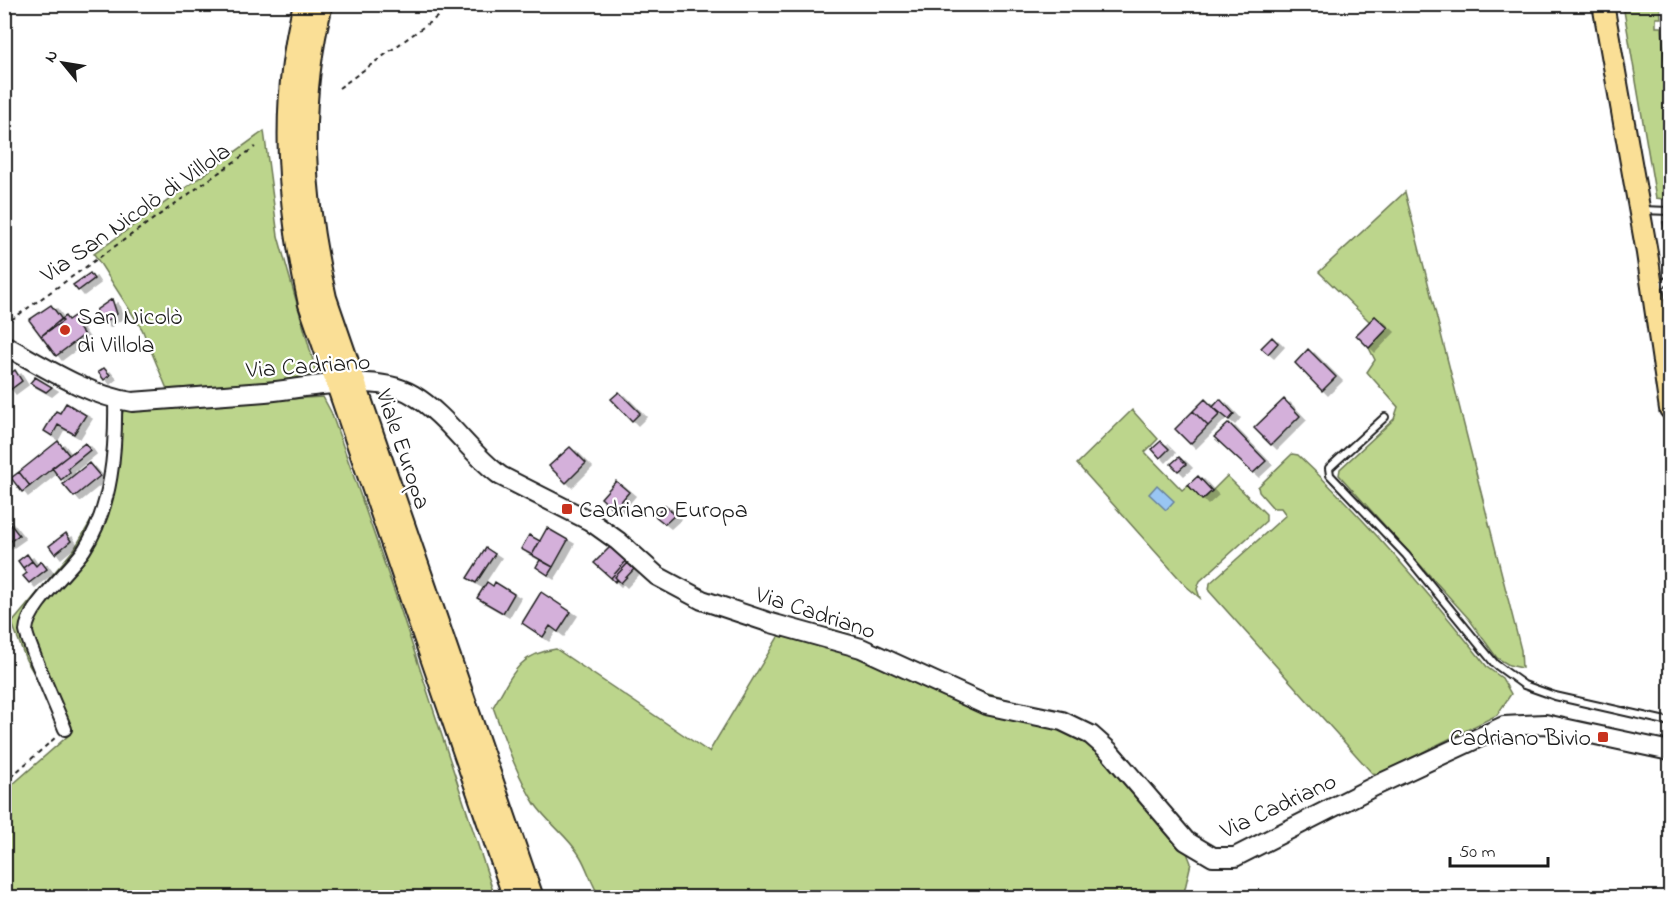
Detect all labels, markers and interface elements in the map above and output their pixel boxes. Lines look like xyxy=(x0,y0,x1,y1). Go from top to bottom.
north arrow xyxy=(33,33,93,93)
text: N xyxy=(39,46,65,67)
street label: Via San Nicolò di Villola xyxy=(33,135,239,293)
place label: San Nicolò di Villola xyxy=(77,301,183,364)
marker: San Nicolò di Villola xyxy=(58,323,72,337)
street label: Via Cadriano xyxy=(244,346,371,389)
street label: Viale Europa xyxy=(364,384,438,514)
place label: Cadriano Europa xyxy=(579,494,748,529)
marker: Cadriano Europa xyxy=(560,502,574,516)
street label: Via Cadriano xyxy=(750,578,880,650)
place label: Cadriano Bivio xyxy=(1450,722,1591,757)
marker: Cadriano Bivio xyxy=(1596,730,1610,744)
street label: Via Cadriano xyxy=(1214,765,1343,850)
scale bar xyxy=(1450,830,1548,868)
text: 50 m xyxy=(1459,840,1496,866)

